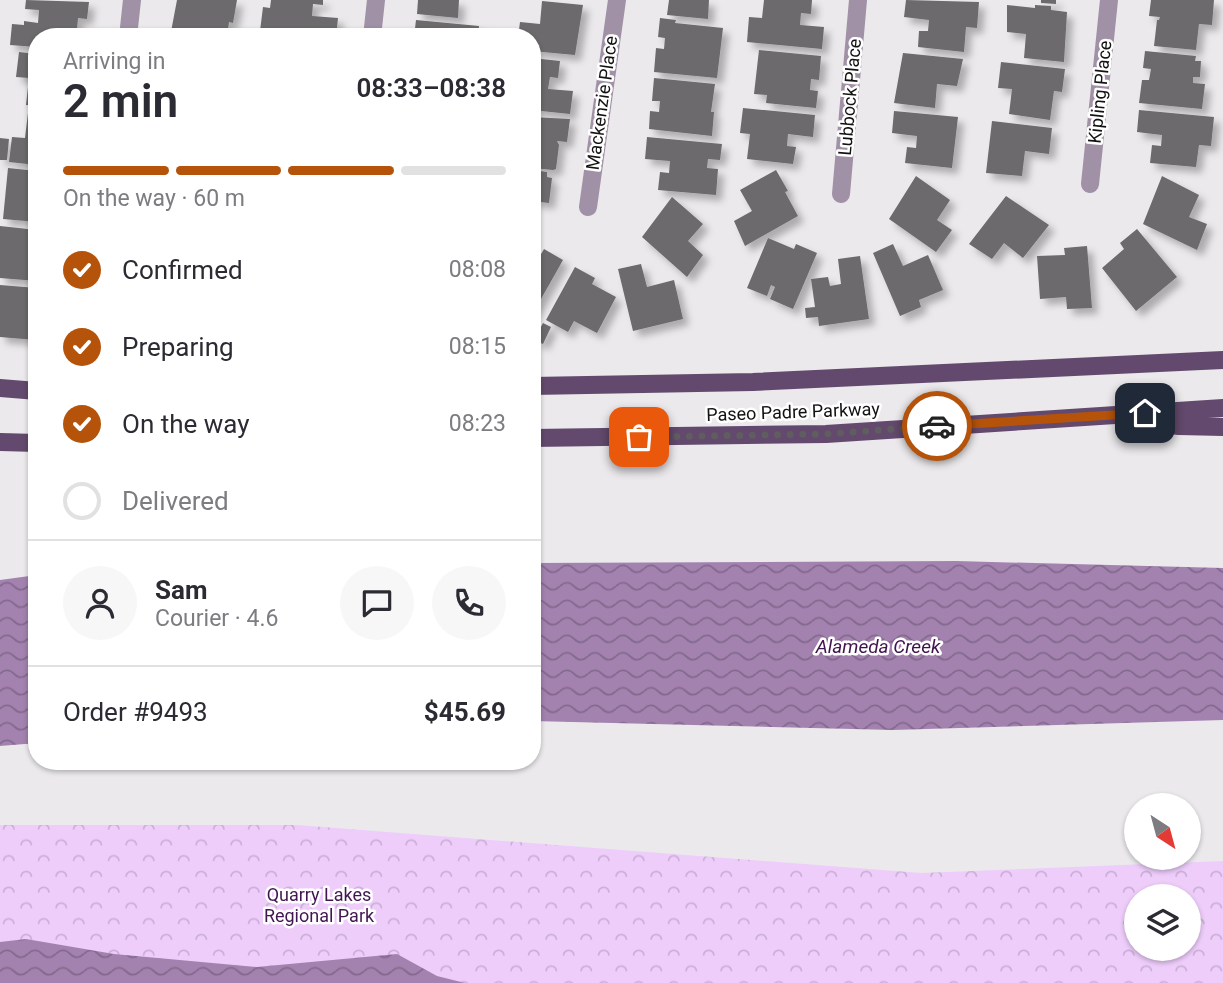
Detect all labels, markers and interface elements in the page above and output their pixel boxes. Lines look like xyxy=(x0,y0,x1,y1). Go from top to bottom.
street label: Mackenzie Place xyxy=(582,35,621,171)
street label: Lubbock Place xyxy=(834,38,865,156)
street label: Kipling Place xyxy=(1084,39,1115,145)
text: Arriving in xyxy=(63,48,166,75)
text: 08:33–08:38 xyxy=(356,73,506,103)
text: 2 min xyxy=(63,74,178,128)
text: On the way · 60 m xyxy=(63,185,245,212)
icon: check xyxy=(63,251,101,289)
text: Confirmed xyxy=(122,255,243,285)
text: 08:08 xyxy=(449,256,506,283)
icon: check xyxy=(63,328,101,366)
text: Preparing xyxy=(122,332,234,362)
text: 08:15 xyxy=(449,333,506,360)
pin xyxy=(1115,383,1175,443)
courier xyxy=(902,391,972,461)
icon: home xyxy=(1126,394,1164,432)
street label: Paseo Padre Parkway xyxy=(706,398,881,425)
icon: check xyxy=(63,405,101,443)
pin xyxy=(609,407,669,467)
icon: car xyxy=(918,407,956,445)
text: On the way xyxy=(122,409,250,439)
text: 08:23 xyxy=(449,410,506,437)
icon: bag xyxy=(620,418,658,456)
text: Delivered xyxy=(122,486,229,516)
button: person xyxy=(63,566,137,640)
button: chat xyxy=(340,566,414,640)
button: phone xyxy=(432,566,506,640)
text: Sam xyxy=(155,575,207,605)
text: Courier · 4.6 xyxy=(155,605,278,632)
water label: Alameda Creek xyxy=(815,635,941,658)
text: Order #9493 xyxy=(63,697,208,727)
text: $45.69 xyxy=(424,697,506,727)
north arrow xyxy=(1124,793,1200,870)
map controls xyxy=(1124,793,1201,961)
park label: Quarry Lakes Regional Park xyxy=(264,884,375,926)
button: layers xyxy=(1124,884,1201,961)

